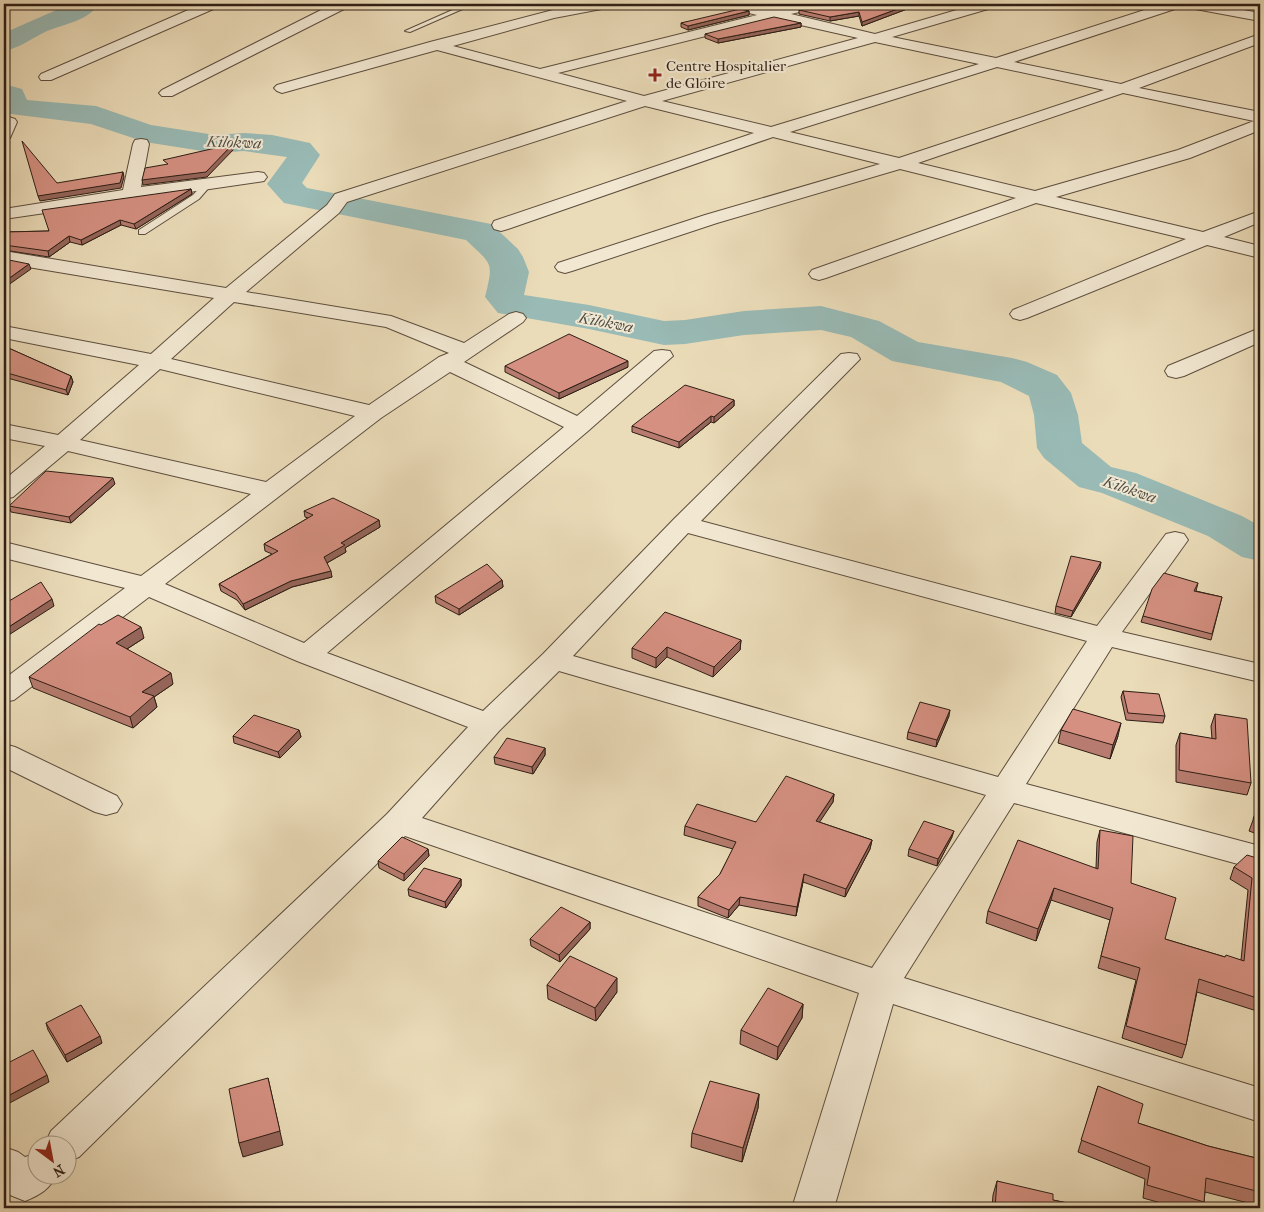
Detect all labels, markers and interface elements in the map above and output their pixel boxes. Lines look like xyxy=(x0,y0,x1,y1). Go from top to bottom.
place label: Centre Hospitalier de Gloire xyxy=(666,57,787,92)
marker: Centre Hospitalier de Gloire xyxy=(648,68,662,82)
water label: Kilokwa xyxy=(205,132,262,152)
water label: Kilokwa xyxy=(576,307,635,337)
water label: Kilokwa xyxy=(1100,471,1159,507)
north arrow xyxy=(28,1134,78,1184)
text: N xyxy=(49,1161,68,1181)

